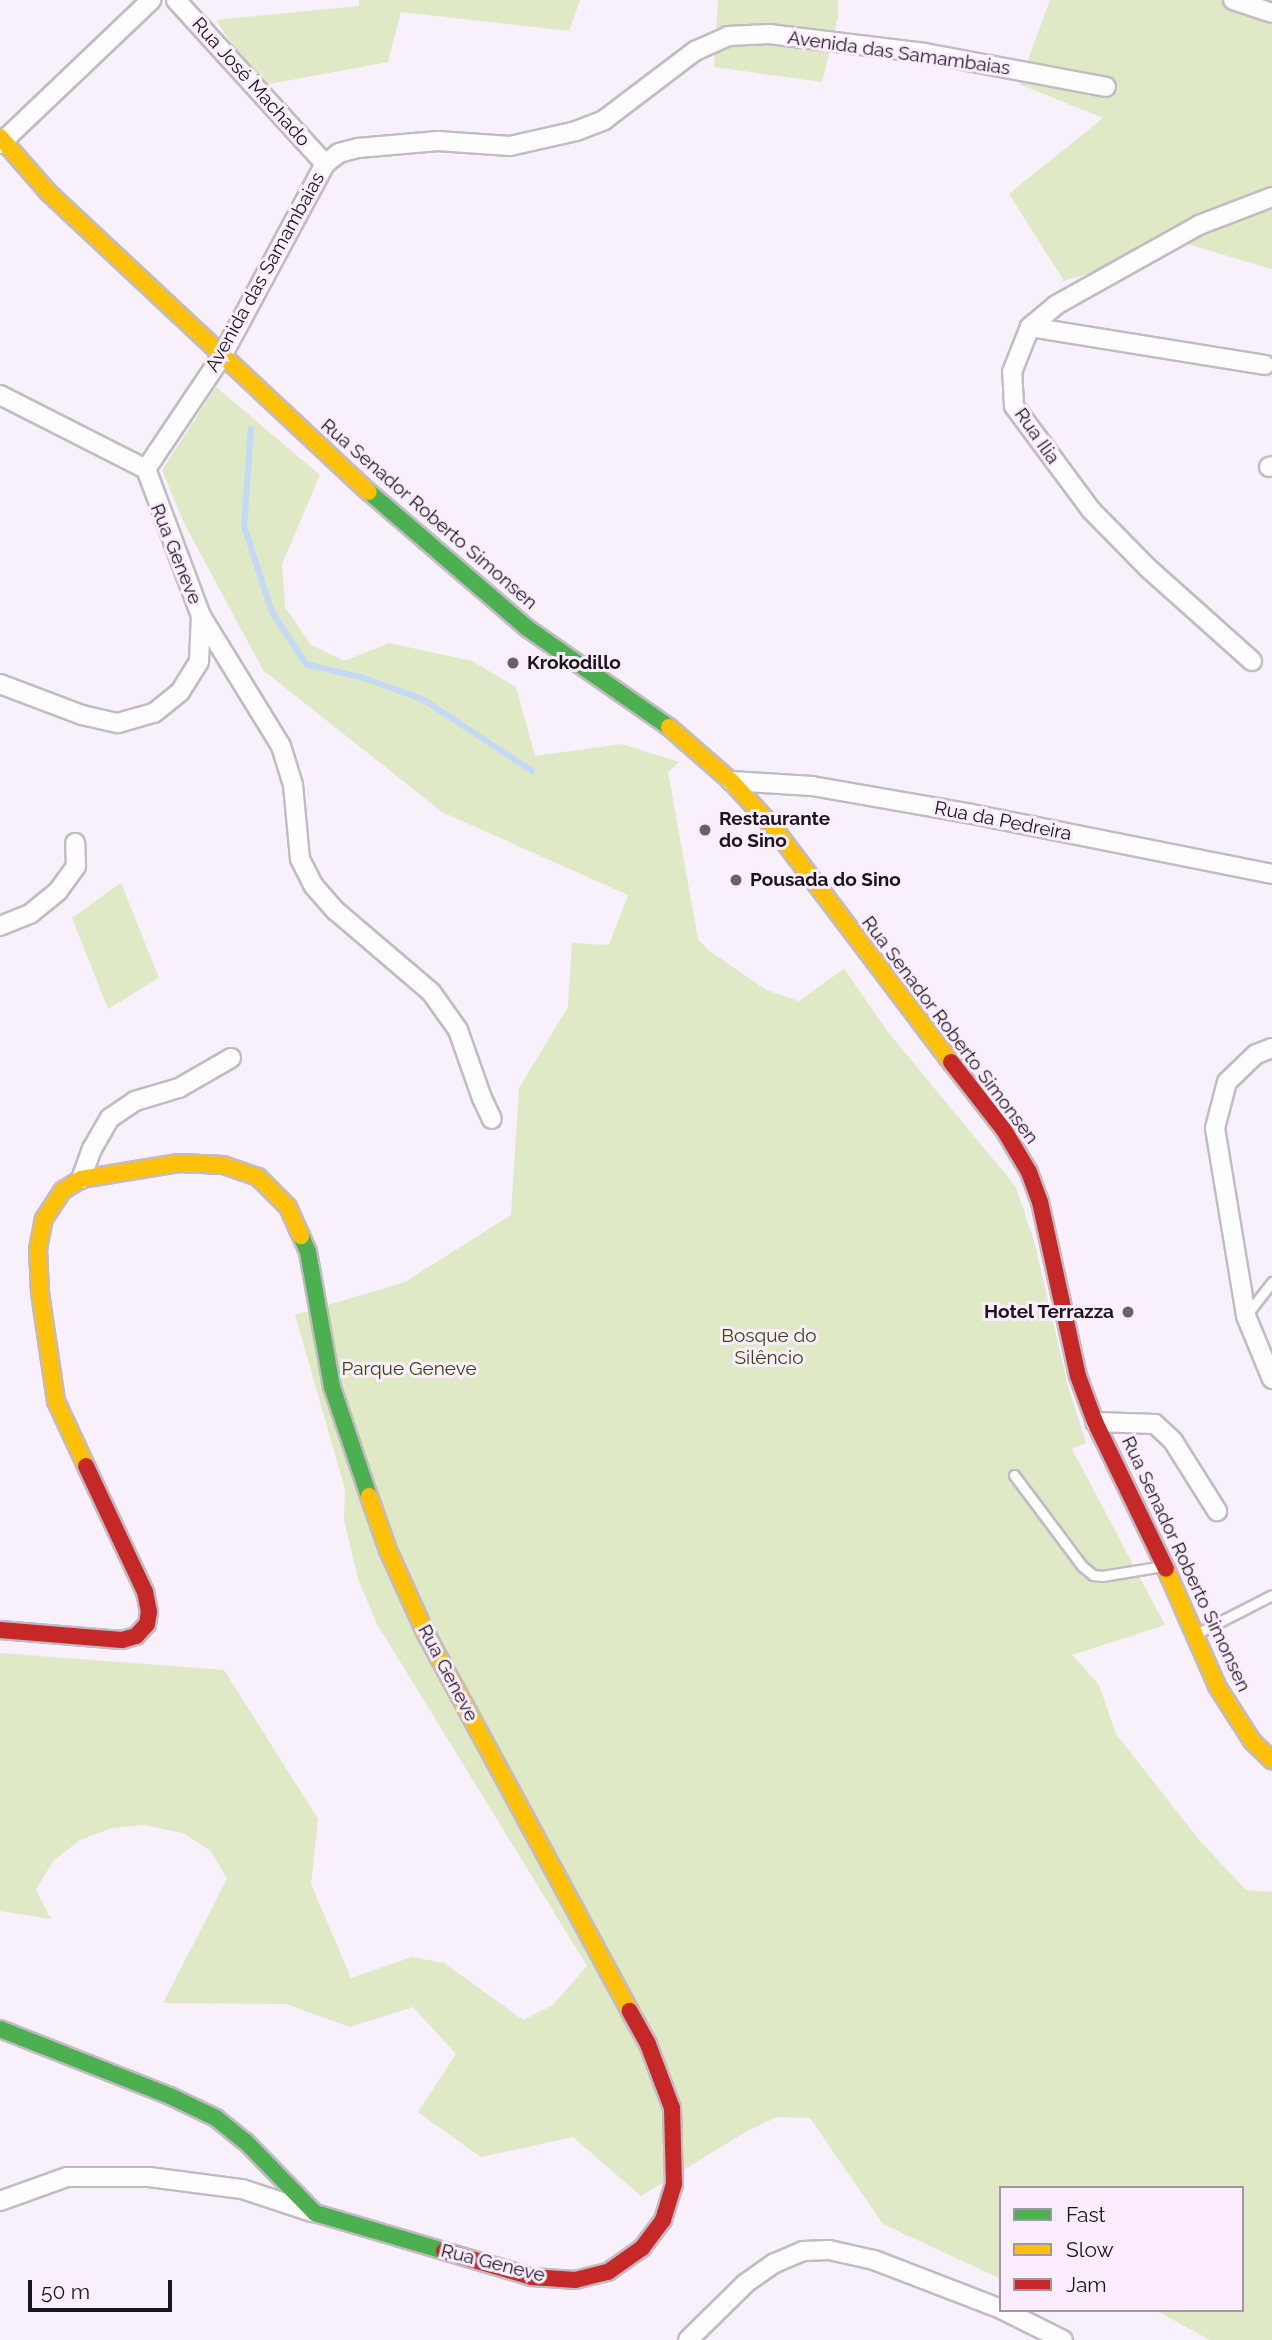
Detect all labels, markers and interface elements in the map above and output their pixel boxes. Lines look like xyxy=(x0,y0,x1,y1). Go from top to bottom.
street label: Rua José Machado xyxy=(187,13,315,151)
street label: Avenida das Samambaias xyxy=(786,26,1012,80)
street label: Avenida das Samambaias xyxy=(201,168,329,376)
street label: Rua Ilia xyxy=(1010,404,1064,468)
street label: Rua Senador Roberto Simonsen xyxy=(316,414,542,614)
street label: Rua Geneve xyxy=(146,500,206,608)
place label: Krokodillo xyxy=(527,652,621,674)
marker: Krokodillo xyxy=(505,655,521,671)
street label: Rua da Pedreira xyxy=(933,797,1073,845)
place label: Restaurante do Sino xyxy=(719,808,830,852)
marker: Restaurante do Sino xyxy=(697,822,713,838)
place label: Pousada do Sino xyxy=(750,869,901,891)
marker: Pousada do Sino xyxy=(728,872,744,888)
street label: Rua Senador Roberto Simonsen xyxy=(857,911,1043,1149)
place label: Hotel Terrazza xyxy=(983,1301,1114,1323)
marker: Hotel Terrazza xyxy=(1120,1304,1136,1320)
park label: Bosque do Silêncio xyxy=(721,1325,817,1369)
park label: Parque Geneve xyxy=(341,1358,477,1380)
street label: Rua Senador Roberto Simonsen xyxy=(1117,1432,1255,1696)
street label: Rua Geneve xyxy=(413,1621,483,1725)
legend xyxy=(999,2186,1244,2312)
text: Fast xyxy=(1066,2202,1106,2227)
text: Slow xyxy=(1066,2237,1114,2262)
street label: Rua Geneve xyxy=(439,2239,547,2287)
scale bar xyxy=(32,2266,175,2310)
text: Jam xyxy=(1066,2272,1107,2297)
text: 50 m xyxy=(41,2279,90,2304)

